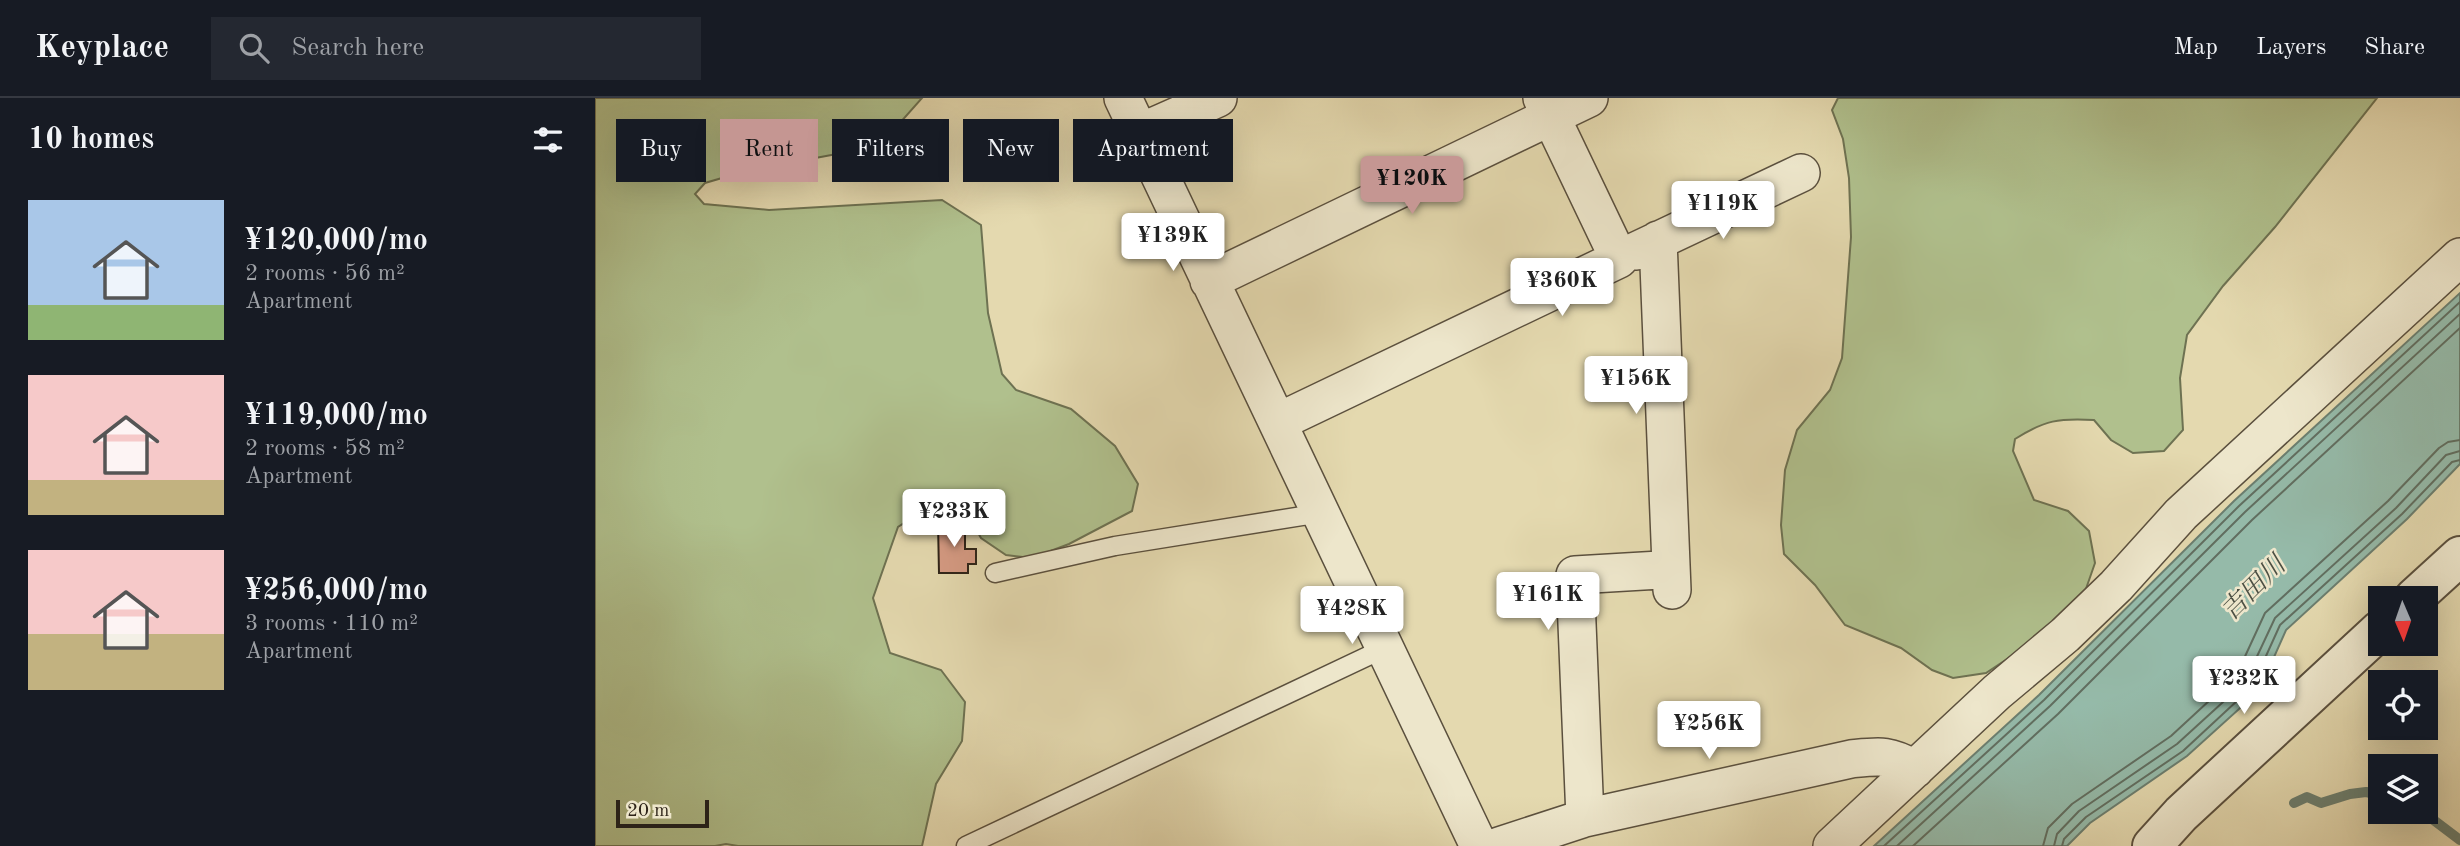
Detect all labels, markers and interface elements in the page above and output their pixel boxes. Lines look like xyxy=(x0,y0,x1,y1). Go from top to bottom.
search box xyxy=(211,17,701,80)
icon: search xyxy=(235,29,273,67)
text: Keyplace xyxy=(35,32,169,65)
text: Search here xyxy=(291,35,424,61)
text: Map xyxy=(2174,36,2218,60)
text: Layers xyxy=(2256,36,2326,60)
text: Share xyxy=(2364,36,2425,60)
chip: Buy xyxy=(616,119,706,182)
chip: Rent xyxy=(720,119,818,182)
chip: Filters xyxy=(832,119,949,182)
chip: New xyxy=(963,119,1059,182)
chip: Apartment xyxy=(1073,119,1233,182)
icon: filters xyxy=(529,121,567,159)
text: 10 homes xyxy=(28,125,154,155)
pin: ¥120K xyxy=(1363,156,1461,216)
text: ¥120K xyxy=(1376,167,1448,190)
pin: ¥119K xyxy=(1674,181,1772,241)
text: ¥119K xyxy=(1687,192,1759,215)
pin: ¥139K xyxy=(1124,214,1222,273)
text: ¥139K xyxy=(1137,224,1209,247)
text: ¥120,000/mo xyxy=(245,226,428,256)
icon: home xyxy=(84,228,168,312)
pin: ¥360K xyxy=(1513,258,1611,318)
text: 2 rooms · 56 m² xyxy=(245,262,405,285)
text: ¥360K xyxy=(1526,269,1598,292)
text: Apartment xyxy=(245,290,353,313)
pin: ¥156K xyxy=(1587,356,1685,416)
text: ¥156K xyxy=(1600,367,1672,390)
text: ¥119,000/mo xyxy=(245,401,428,431)
icon: home xyxy=(84,403,168,487)
text: 2 rooms · 58 m² xyxy=(245,437,405,460)
text: Apartment xyxy=(245,465,353,488)
pin: ¥233K xyxy=(905,490,1003,549)
text: ¥233K xyxy=(918,500,990,523)
water label: 吉田川 xyxy=(2216,549,2293,626)
pin: ¥161K xyxy=(1499,573,1597,632)
text: ¥256,000/mo xyxy=(245,576,428,606)
icon: home xyxy=(84,578,168,662)
text: ¥161K xyxy=(1512,583,1584,606)
north arrow xyxy=(2368,586,2438,656)
map controls xyxy=(2368,586,2438,824)
pin: ¥428K xyxy=(1303,587,1401,646)
text: ¥428K xyxy=(1316,597,1388,620)
text: 3 rooms · 110 m² xyxy=(245,612,418,635)
text: Apartment xyxy=(245,640,353,663)
pin: ¥232K xyxy=(2195,656,2293,716)
text: ¥232K xyxy=(2208,667,2280,690)
button: locate xyxy=(2368,670,2438,740)
pin: ¥256K xyxy=(1660,702,1758,761)
text: ¥256K xyxy=(1673,712,1745,735)
button: layers xyxy=(2368,754,2438,824)
scale bar xyxy=(616,797,709,829)
text: 20 m xyxy=(627,802,669,821)

